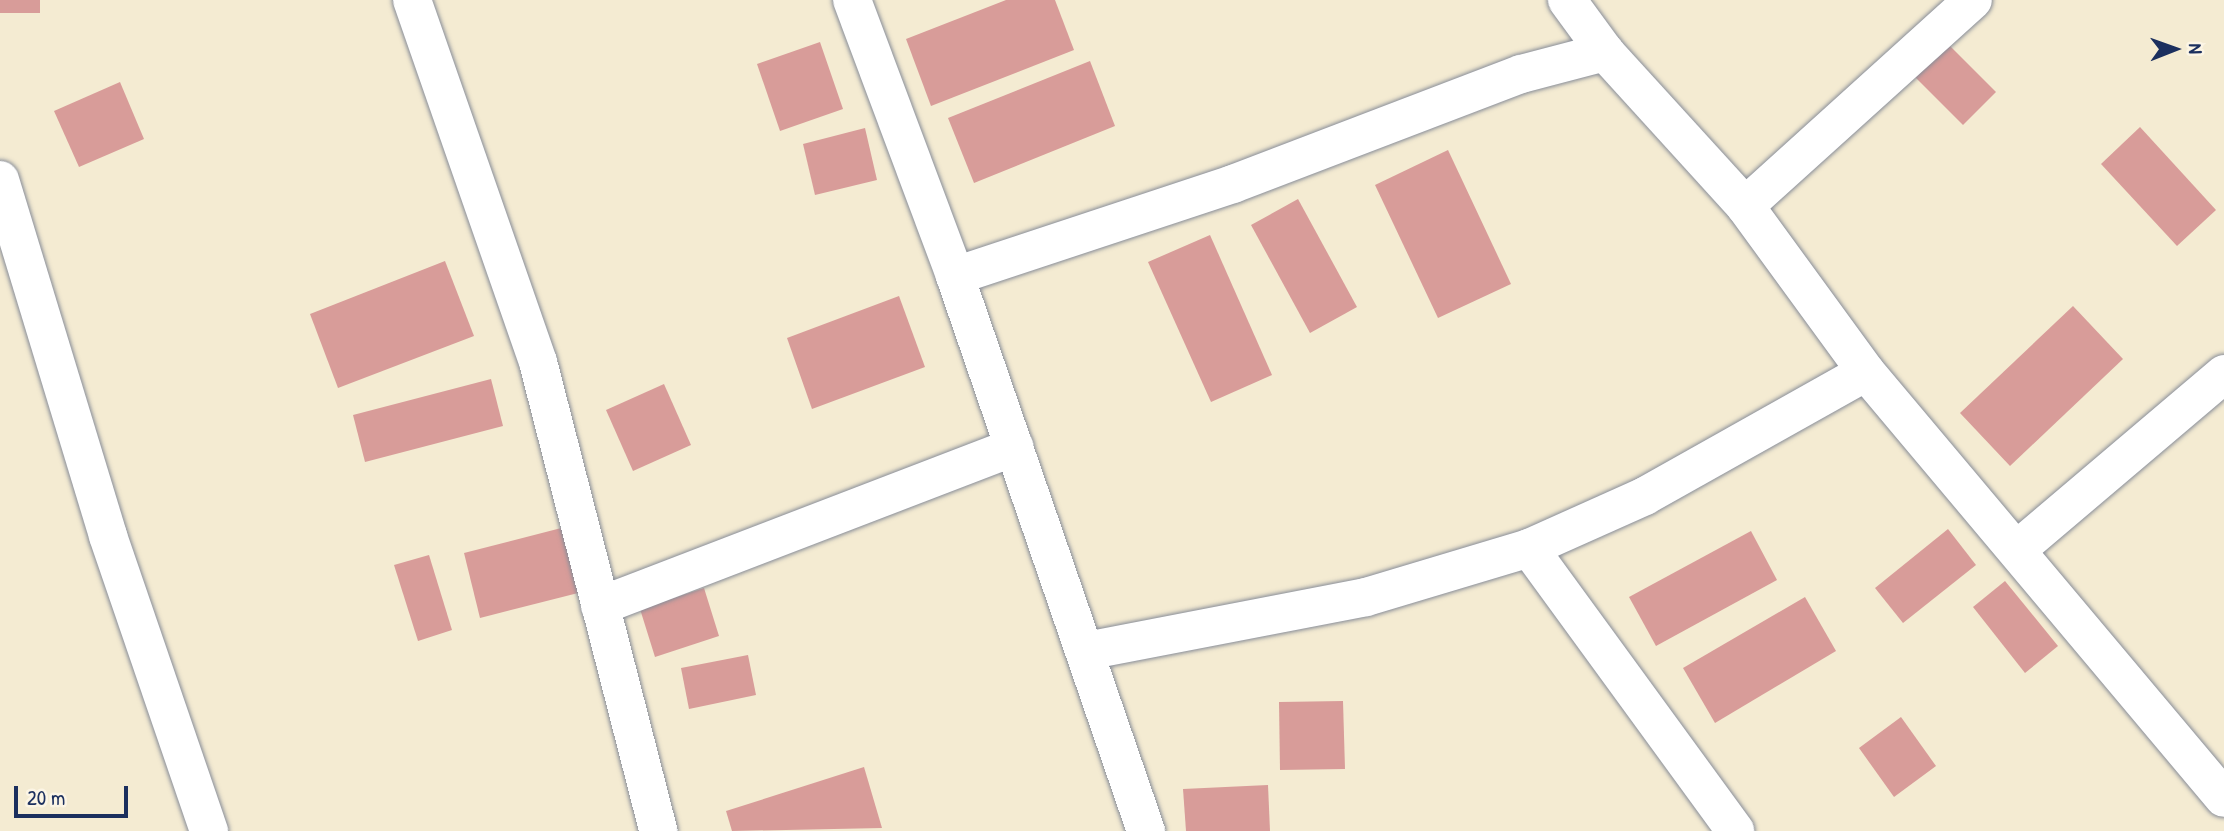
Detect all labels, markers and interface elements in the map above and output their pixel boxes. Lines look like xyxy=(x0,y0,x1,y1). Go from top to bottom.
north arrow xyxy=(2140,14,2210,84)
text: N xyxy=(2183,43,2209,54)
scale bar xyxy=(18,772,131,816)
text: 20 m xyxy=(27,783,65,812)

